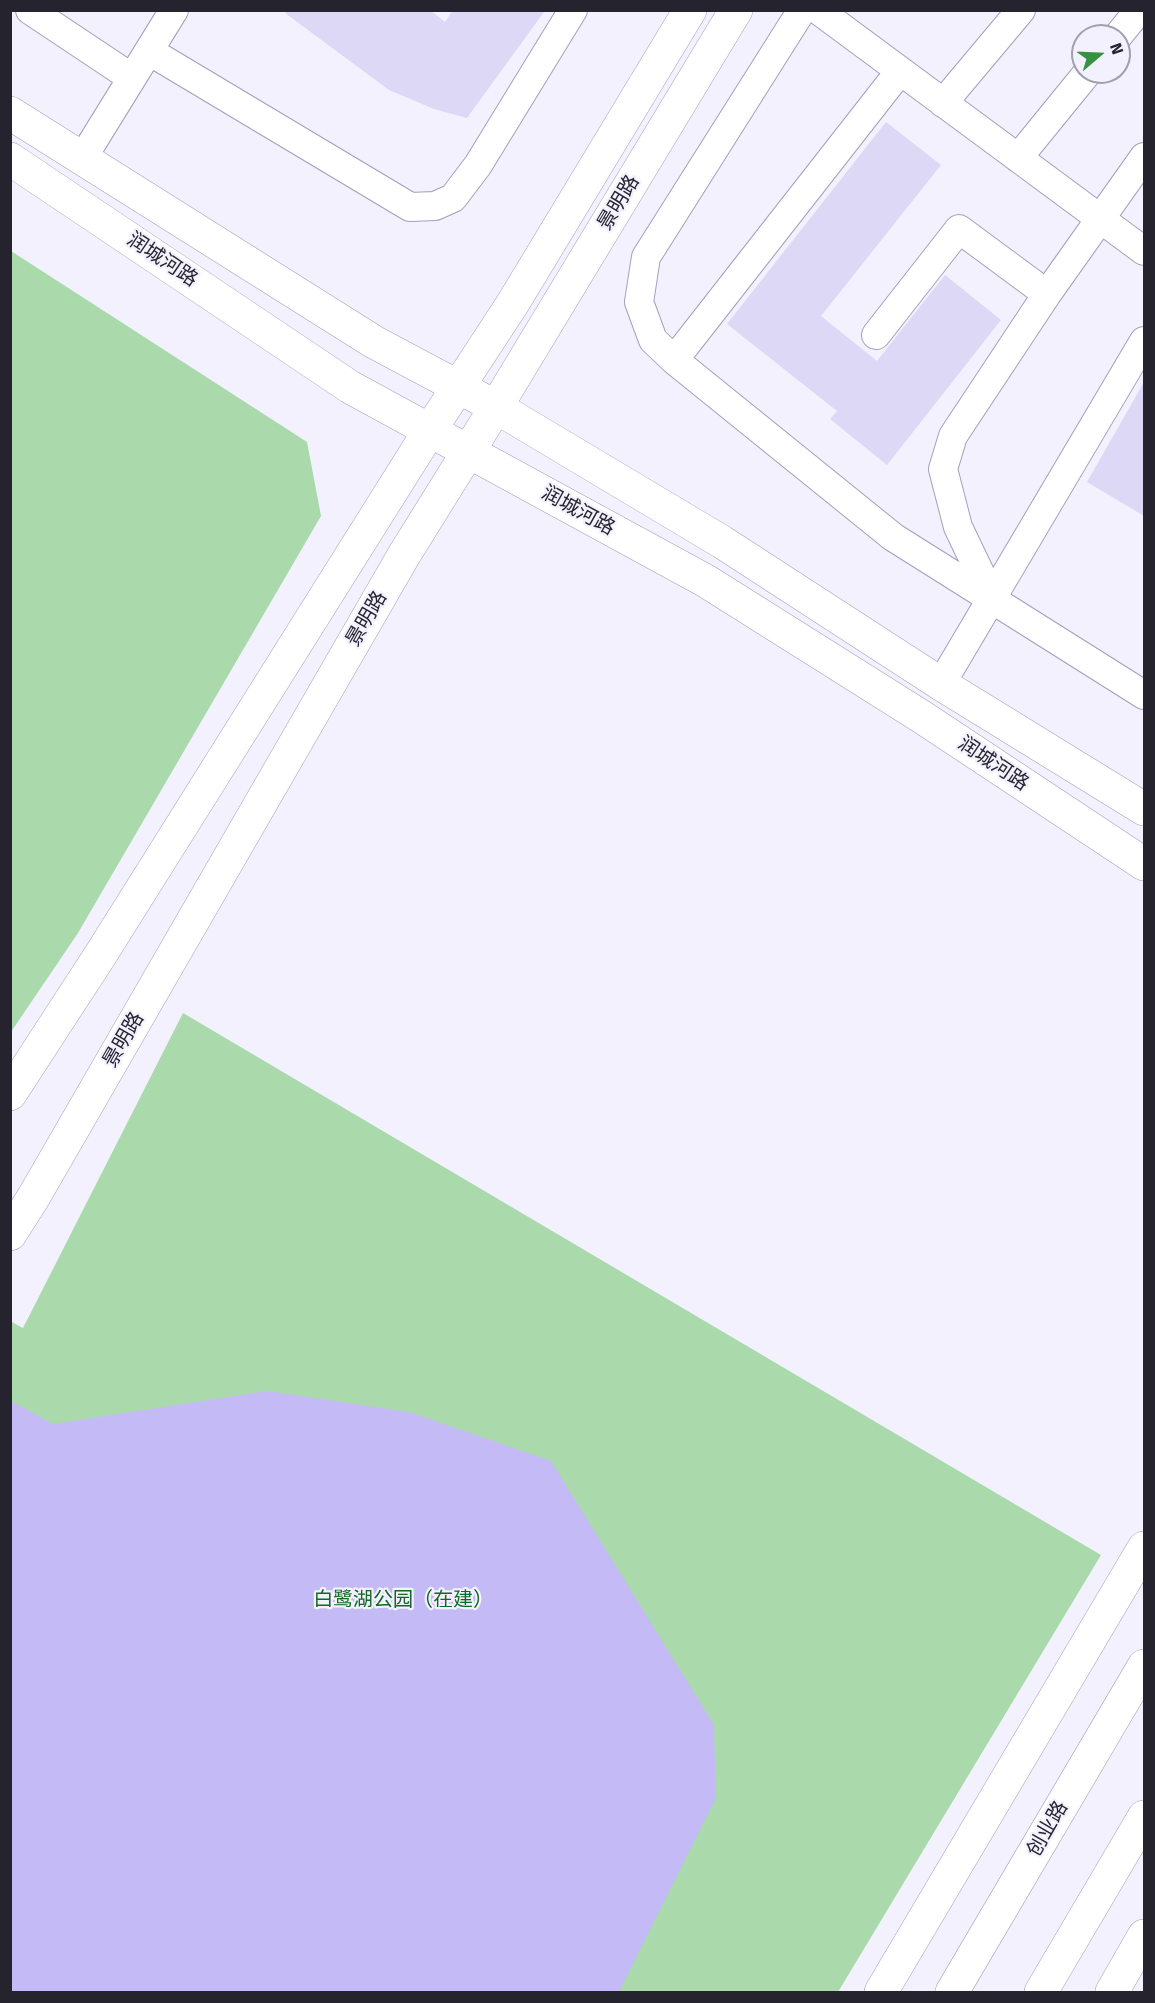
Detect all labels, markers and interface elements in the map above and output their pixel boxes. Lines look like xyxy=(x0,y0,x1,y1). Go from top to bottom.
north arrow xyxy=(1071,24,1131,84)
text: N xyxy=(1106,41,1127,57)
street label: 景明路 xyxy=(593,171,645,235)
street label: 润城河路 xyxy=(122,228,202,292)
street label: 润城河路 xyxy=(537,481,619,541)
street label: 景明路 xyxy=(342,587,392,651)
street label: 润城河路 xyxy=(953,732,1033,796)
street label: 景明路 xyxy=(99,1008,149,1072)
park label: 白鹭湖公园（在建） xyxy=(313,1588,493,1612)
street label: 创业路 xyxy=(1023,1797,1073,1861)

